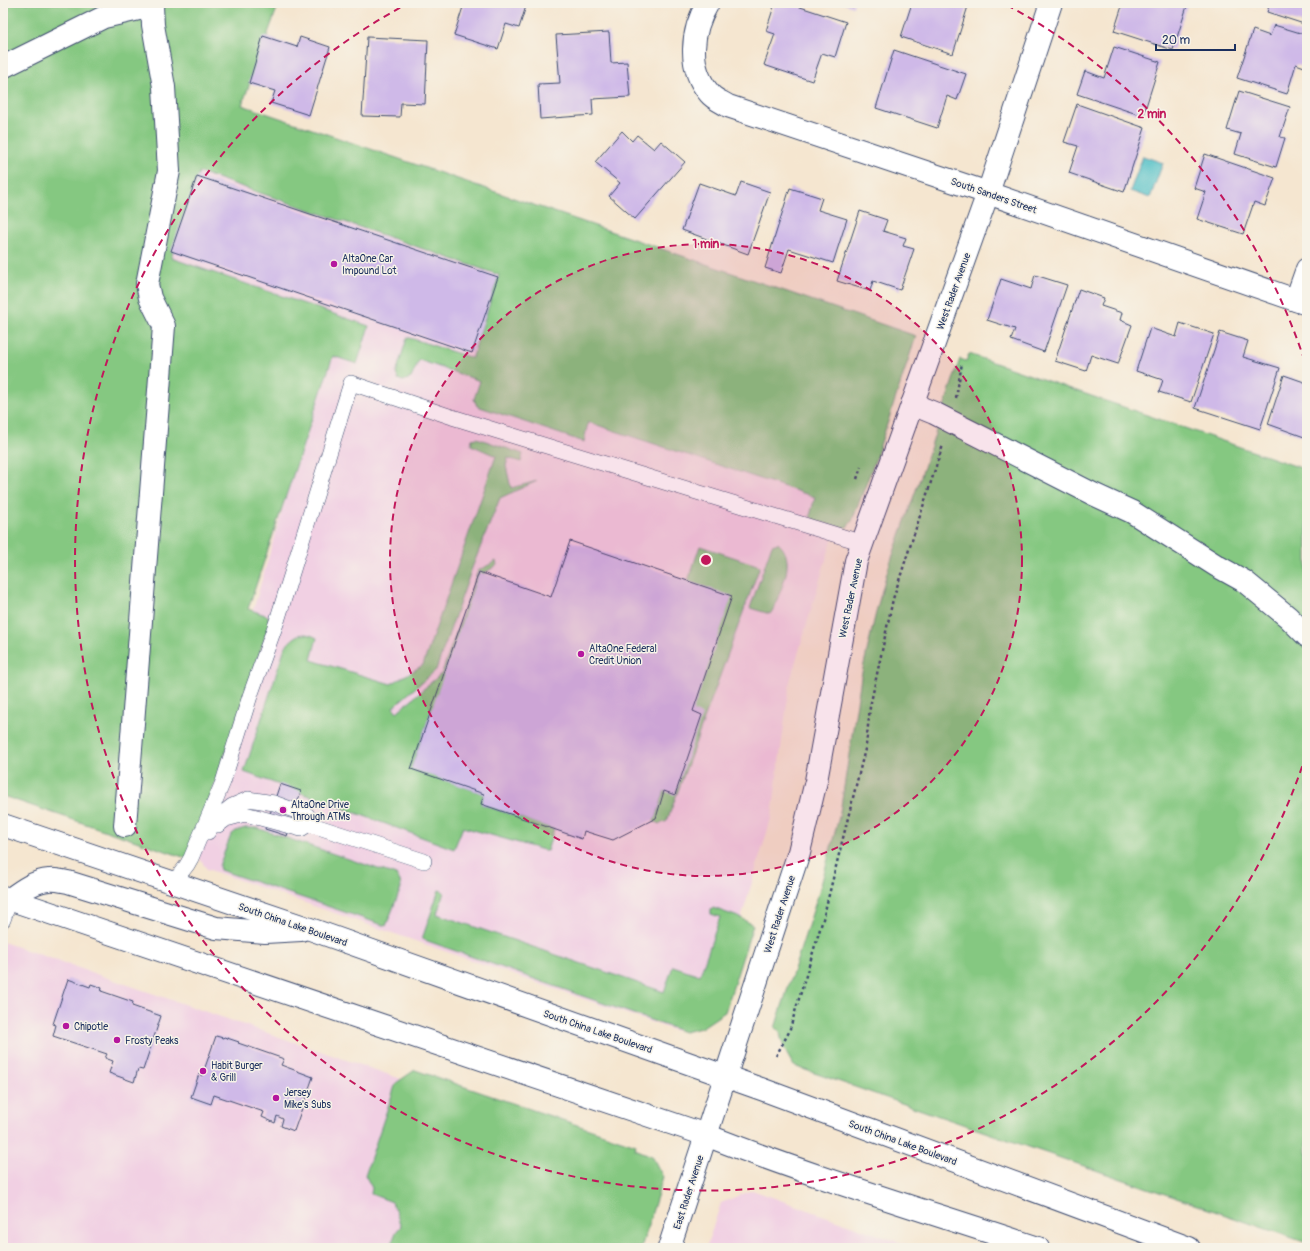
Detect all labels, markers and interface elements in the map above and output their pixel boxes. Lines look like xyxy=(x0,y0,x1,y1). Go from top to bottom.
scale bar xyxy=(1156,26,1235,52)
text: 20 m xyxy=(1162,33,1191,48)
text: 2 min xyxy=(1138,107,1167,122)
street label: South Sanders Street xyxy=(949,176,1039,217)
text: 1 min xyxy=(693,237,720,252)
street label: West Rader Avenue xyxy=(934,251,973,331)
place label: AltaOne Car Impound Lot xyxy=(342,253,398,277)
marker: AltaOne Car Impound Lot xyxy=(329,259,339,269)
centre of rings xyxy=(699,553,713,567)
street label: West Rader Avenue xyxy=(837,557,865,639)
place label: AltaOne Federal Credit Union xyxy=(589,643,657,667)
marker: AltaOne Federal Credit Union xyxy=(576,649,586,659)
place label: AltaOne Drive Through ATMs xyxy=(291,799,350,823)
marker: AltaOne Drive Through ATMs xyxy=(278,805,288,815)
street label: West Rader Avenue xyxy=(762,874,798,955)
street label: South China Lake Boulevard xyxy=(237,901,349,949)
street label: South China Lake Boulevard xyxy=(542,1008,654,1056)
marker: Chipotle xyxy=(61,1021,71,1031)
place label: Chipotle xyxy=(74,1021,108,1033)
marker: Frosty Peaks xyxy=(112,1035,122,1045)
place label: Frosty Peaks xyxy=(125,1035,179,1047)
place label: Habit Burger & Grill xyxy=(211,1060,263,1084)
marker: Habit Burger & Grill xyxy=(198,1066,208,1076)
place label: Jersey Mike's Subs xyxy=(284,1087,331,1111)
marker: Jersey Mike's Subs xyxy=(271,1093,281,1103)
street label: South China Lake Boulevard xyxy=(847,1118,959,1168)
street label: East Rader Avenue xyxy=(671,1154,707,1231)

